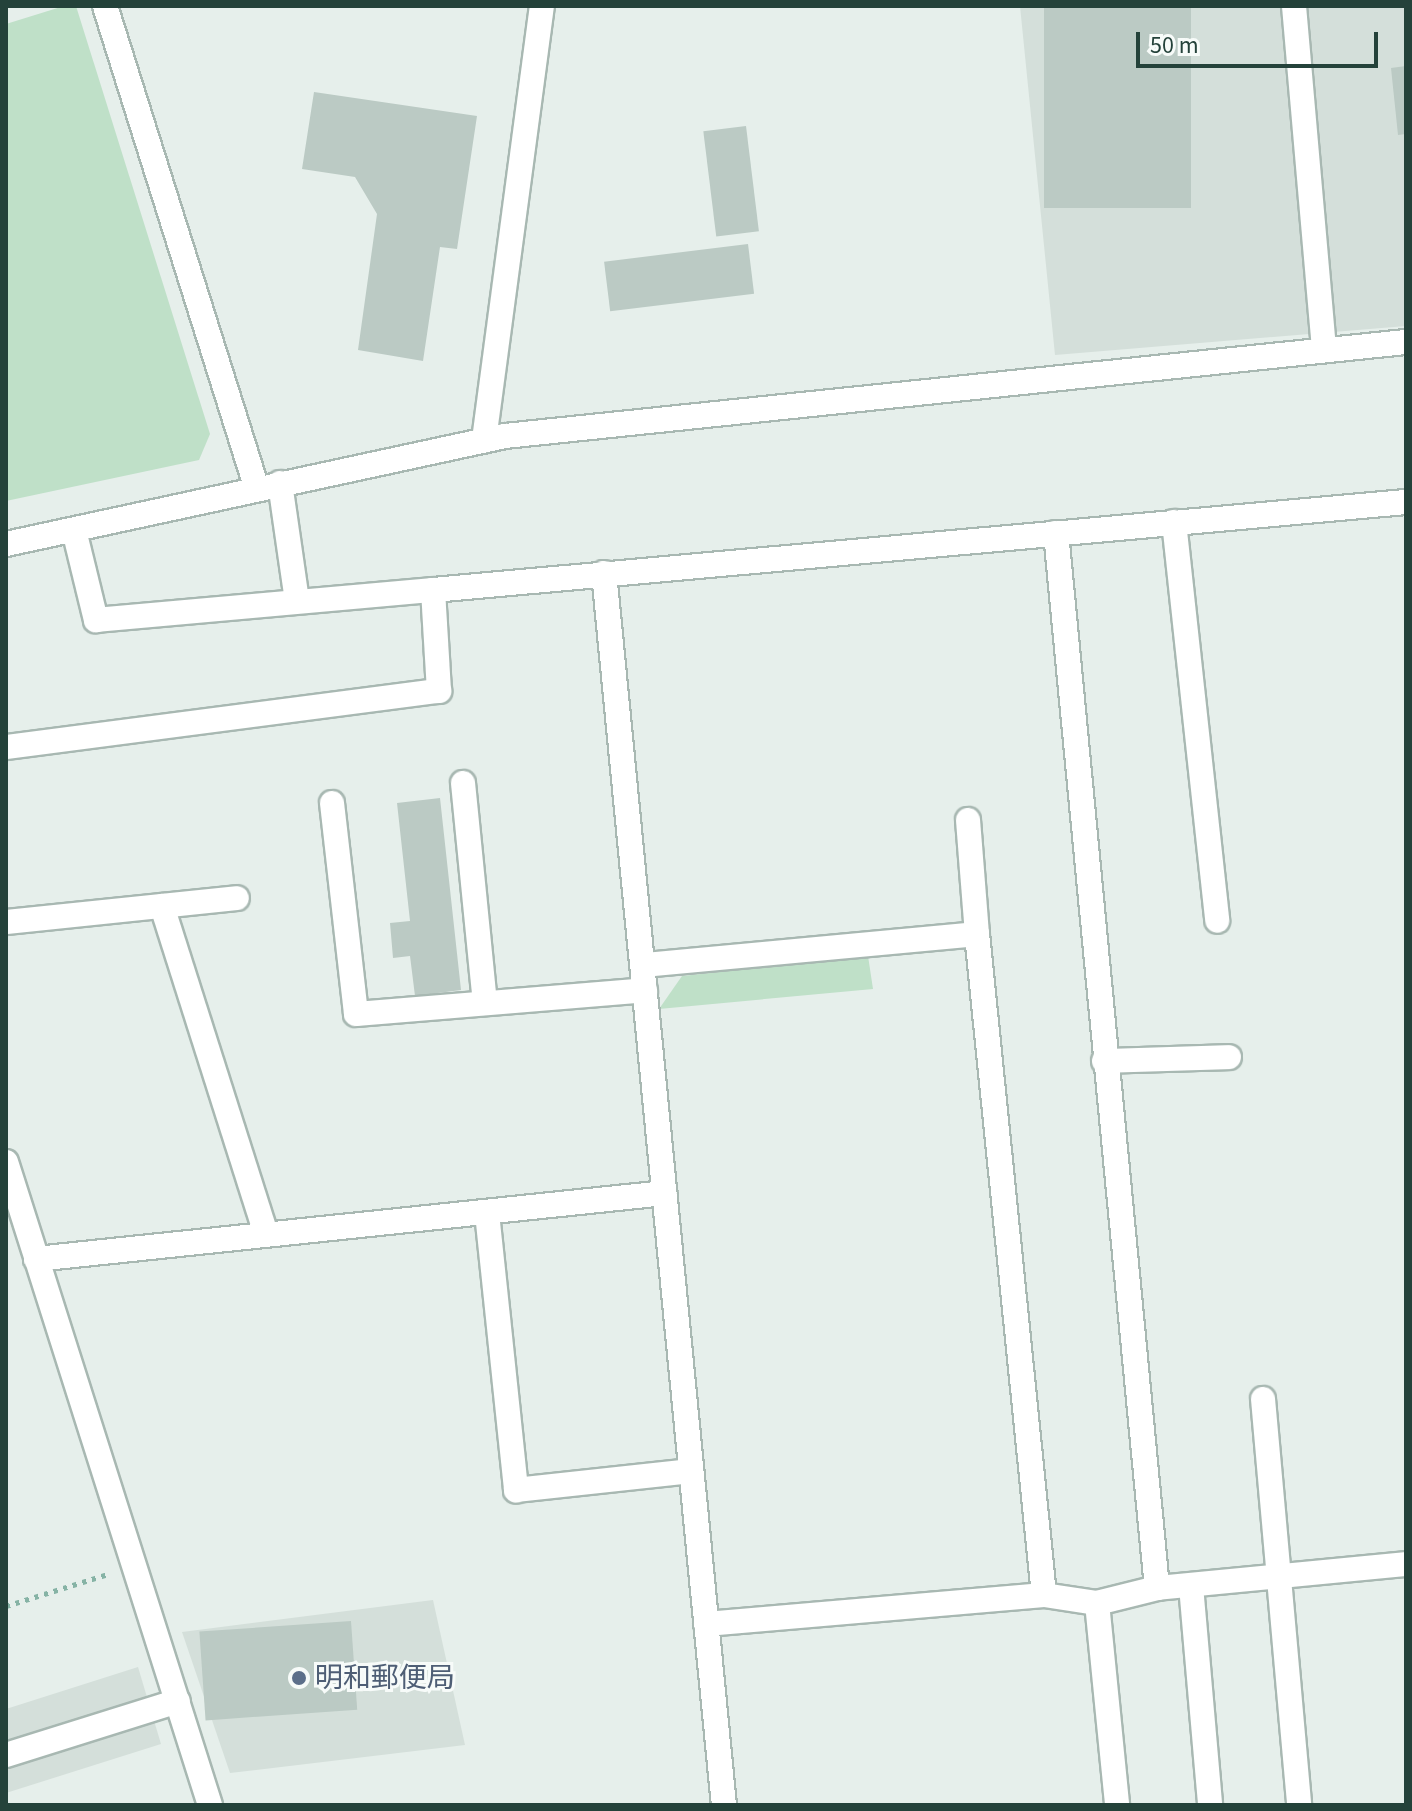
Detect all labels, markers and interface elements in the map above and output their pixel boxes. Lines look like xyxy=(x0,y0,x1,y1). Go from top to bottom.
scale bar xyxy=(1140,16,1382,66)
text: 50 m xyxy=(1150,28,1199,63)
place label: 明和郵便局 xyxy=(315,1661,455,1695)
marker: 明和郵便局 xyxy=(290,1669,308,1687)

